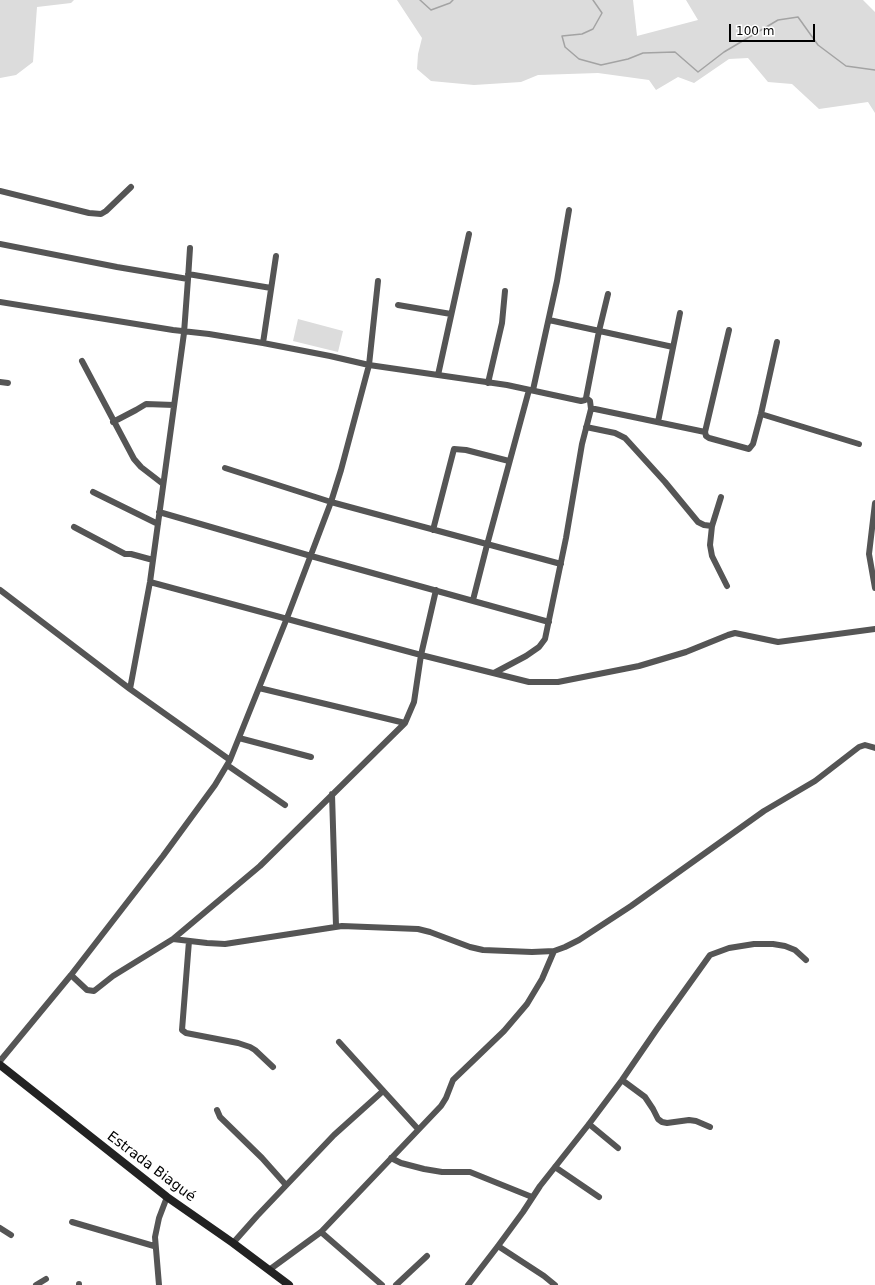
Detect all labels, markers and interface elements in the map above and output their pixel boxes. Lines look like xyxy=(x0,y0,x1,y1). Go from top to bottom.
scale bar xyxy=(731,16,817,42)
text: 100 m xyxy=(736,24,774,38)
street label: Estrada Biagué xyxy=(103,1128,199,1206)

